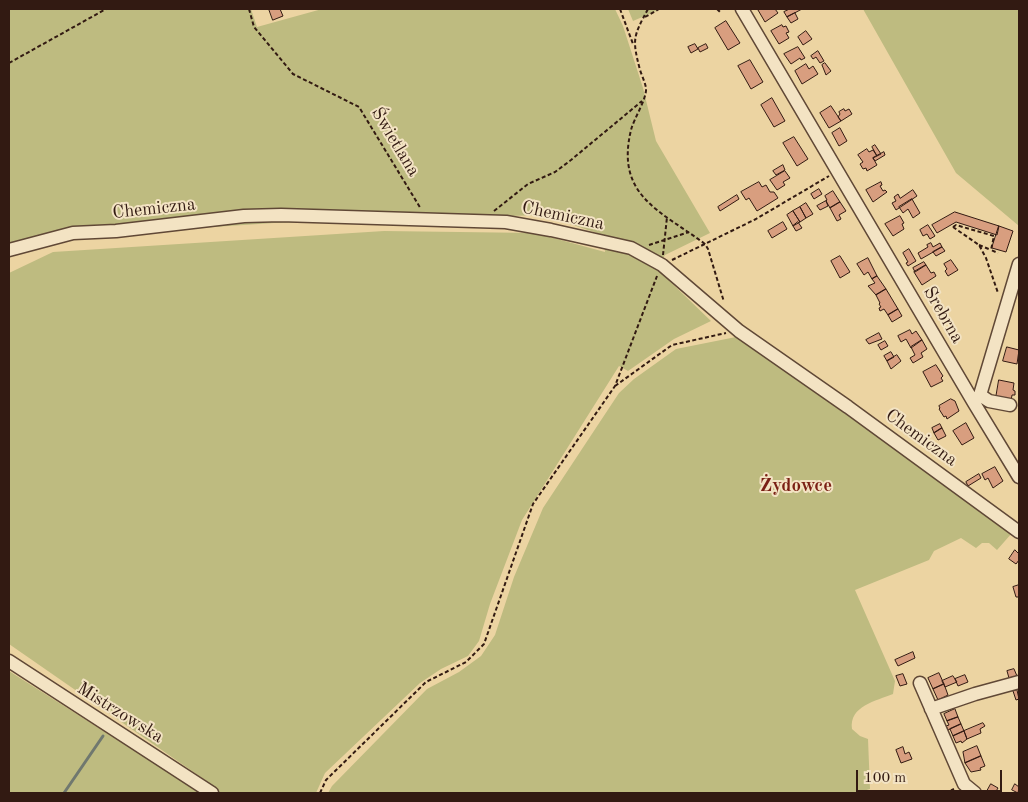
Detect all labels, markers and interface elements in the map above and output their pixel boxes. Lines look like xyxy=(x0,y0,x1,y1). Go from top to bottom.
street label: Świetlana xyxy=(366,103,424,181)
street label: Chemiczna xyxy=(111,194,197,224)
street label: Chemiczna xyxy=(520,197,606,235)
street label: Srebrna xyxy=(918,283,968,347)
street label: Chemiczna xyxy=(881,405,961,471)
district label: Żydowce xyxy=(760,475,832,497)
street label: Mistrzowska xyxy=(73,678,167,748)
scale bar xyxy=(858,760,1004,792)
text: 100 m xyxy=(864,771,906,786)

